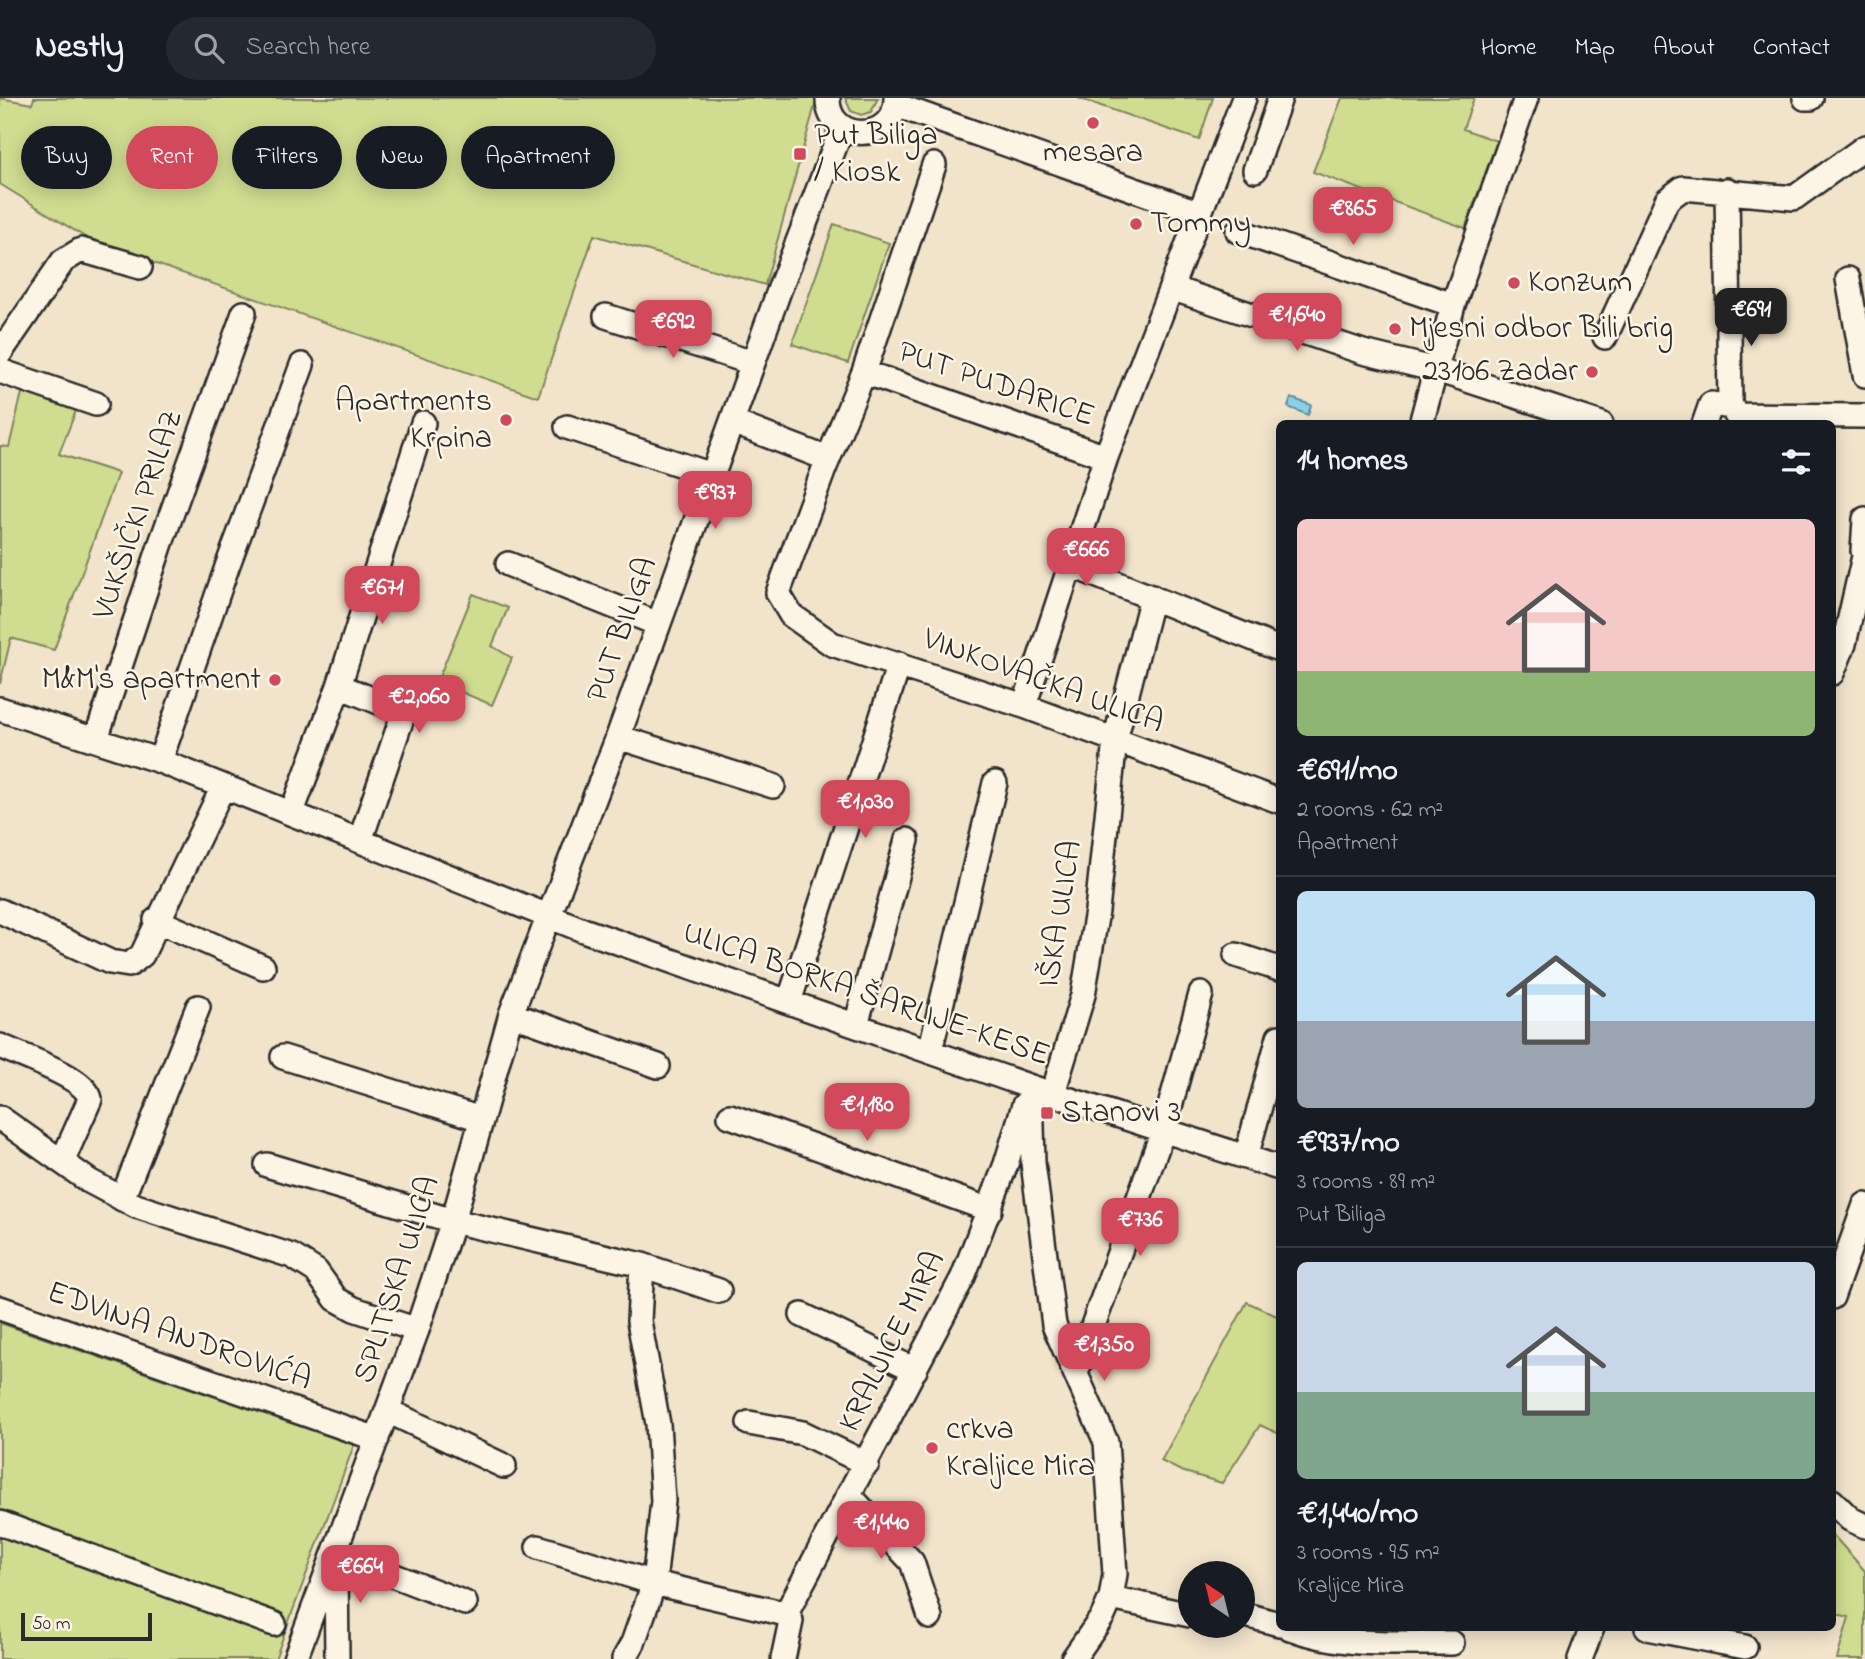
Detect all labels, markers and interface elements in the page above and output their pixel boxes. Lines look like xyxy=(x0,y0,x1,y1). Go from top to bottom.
search box xyxy=(166,17,656,80)
text: Nestly xyxy=(35,24,124,72)
icon: search xyxy=(190,29,228,67)
text: Search here xyxy=(246,29,370,67)
text: Home xyxy=(1481,31,1537,66)
text: Map xyxy=(1575,31,1615,66)
text: About xyxy=(1653,31,1715,66)
text: Contact xyxy=(1753,31,1830,66)
place label: Put Biliga / Kiosk xyxy=(814,113,938,197)
marker: mesara xyxy=(1085,115,1101,131)
chip: Buy xyxy=(21,126,112,189)
chip: Rent xyxy=(126,126,218,189)
chip: Filters xyxy=(232,126,342,189)
chip: New xyxy=(356,126,447,189)
chip: Apartment xyxy=(461,126,615,189)
place label: mesara xyxy=(1043,130,1143,177)
marker: Put Biliga / Kiosk xyxy=(792,146,808,162)
pin: €865 xyxy=(1312,188,1394,247)
text: €865 xyxy=(1329,193,1377,226)
place label: Tommy xyxy=(1150,201,1251,248)
marker: Tommy xyxy=(1128,216,1144,232)
place label: Konzum xyxy=(1528,260,1632,307)
marker: Konzum xyxy=(1506,275,1522,291)
pin: €691 xyxy=(1710,288,1792,348)
pin: €1,640 xyxy=(1240,294,1354,353)
text: €691 xyxy=(1731,294,1771,327)
text: €1,640 xyxy=(1269,299,1325,332)
pin: €692 xyxy=(632,300,714,360)
text: €692 xyxy=(651,306,695,339)
place label: Mjesni odbor Bili brig xyxy=(1409,306,1673,353)
marker: Mjesni odbor Bili brig xyxy=(1387,321,1403,337)
street label: PUT PUDARICE xyxy=(891,329,1101,441)
place label: 23106 Zadar xyxy=(1422,349,1578,396)
marker: 23106 Zadar xyxy=(1584,364,1600,380)
place label: Apartments Krpina xyxy=(335,379,492,463)
street label: VUKŠIČKI PRILAZ xyxy=(81,404,197,627)
marker: Apartments Krpina xyxy=(498,412,514,428)
text: 14 homes xyxy=(1297,440,1408,484)
icon: filters xyxy=(1777,443,1815,481)
pin: €937 xyxy=(674,472,756,531)
text: €937 xyxy=(694,477,736,510)
pin: €666 xyxy=(1045,528,1127,588)
text: €666 xyxy=(1063,534,1109,567)
street label: PUT BILIGA xyxy=(575,551,671,709)
icon: home xyxy=(1493,565,1619,691)
pin: €671 xyxy=(341,566,423,626)
text: €671 xyxy=(361,572,403,605)
street label: VINKOVAČKA ULICA xyxy=(915,616,1170,747)
place label: M&M's apartment xyxy=(42,657,261,704)
marker: M&M's apartment xyxy=(267,672,283,688)
pin: €2,060 xyxy=(362,676,476,735)
text: €2,060 xyxy=(388,681,450,714)
text: €691/mo xyxy=(1297,750,1398,794)
pin: €1,030 xyxy=(808,780,922,840)
text: €1,030 xyxy=(837,786,893,819)
text: 2 rooms · 62 m² xyxy=(1297,794,1443,827)
text: Apartment xyxy=(1297,827,1398,860)
street label: IŠKA ULICA xyxy=(1026,837,1096,991)
street label: ULICA BORKA ŠARLIJE-KESE xyxy=(676,910,1056,1080)
icon: home xyxy=(1493,937,1619,1063)
pin: €1,180 xyxy=(810,1084,924,1143)
text: €1,180 xyxy=(840,1089,894,1122)
place label: Stanovi 3 xyxy=(1061,1090,1181,1137)
marker: Stanovi 3 xyxy=(1039,1105,1055,1121)
text: €937/mo xyxy=(1297,1122,1400,1166)
text: 3 rooms · 89 m² xyxy=(1297,1166,1435,1199)
street label: SPLITSKA ULICA xyxy=(342,1170,454,1390)
pin: €736 xyxy=(1099,1198,1181,1258)
text: Put Biliga xyxy=(1297,1199,1386,1232)
text: €736 xyxy=(1117,1204,1163,1237)
street label: KRALJICE MIRA xyxy=(827,1243,959,1441)
street label: EDVINA ANDROVIĆA xyxy=(41,1270,317,1404)
icon: home xyxy=(1493,1308,1619,1434)
pin: €1,350 xyxy=(1047,1324,1161,1383)
text: €1,350 xyxy=(1074,1329,1134,1362)
place label: crkva Kraljice Mira xyxy=(946,1407,1095,1491)
marker: crkva Kraljice Mira xyxy=(924,1440,940,1456)
text: €1,440/mo xyxy=(1297,1493,1418,1537)
pin: €1,440 xyxy=(824,1502,938,1561)
text: €1,440 xyxy=(853,1507,909,1540)
text: 3 rooms · 95 m² xyxy=(1297,1537,1440,1570)
pin: €664 xyxy=(319,1546,401,1605)
text: €664 xyxy=(337,1551,383,1584)
north arrow xyxy=(1178,1561,1255,1638)
map controls xyxy=(1178,1561,1255,1638)
text: Kraljice Mira xyxy=(1297,1570,1404,1603)
scale bar xyxy=(21,1610,152,1642)
text: 50 m xyxy=(32,1611,71,1638)

